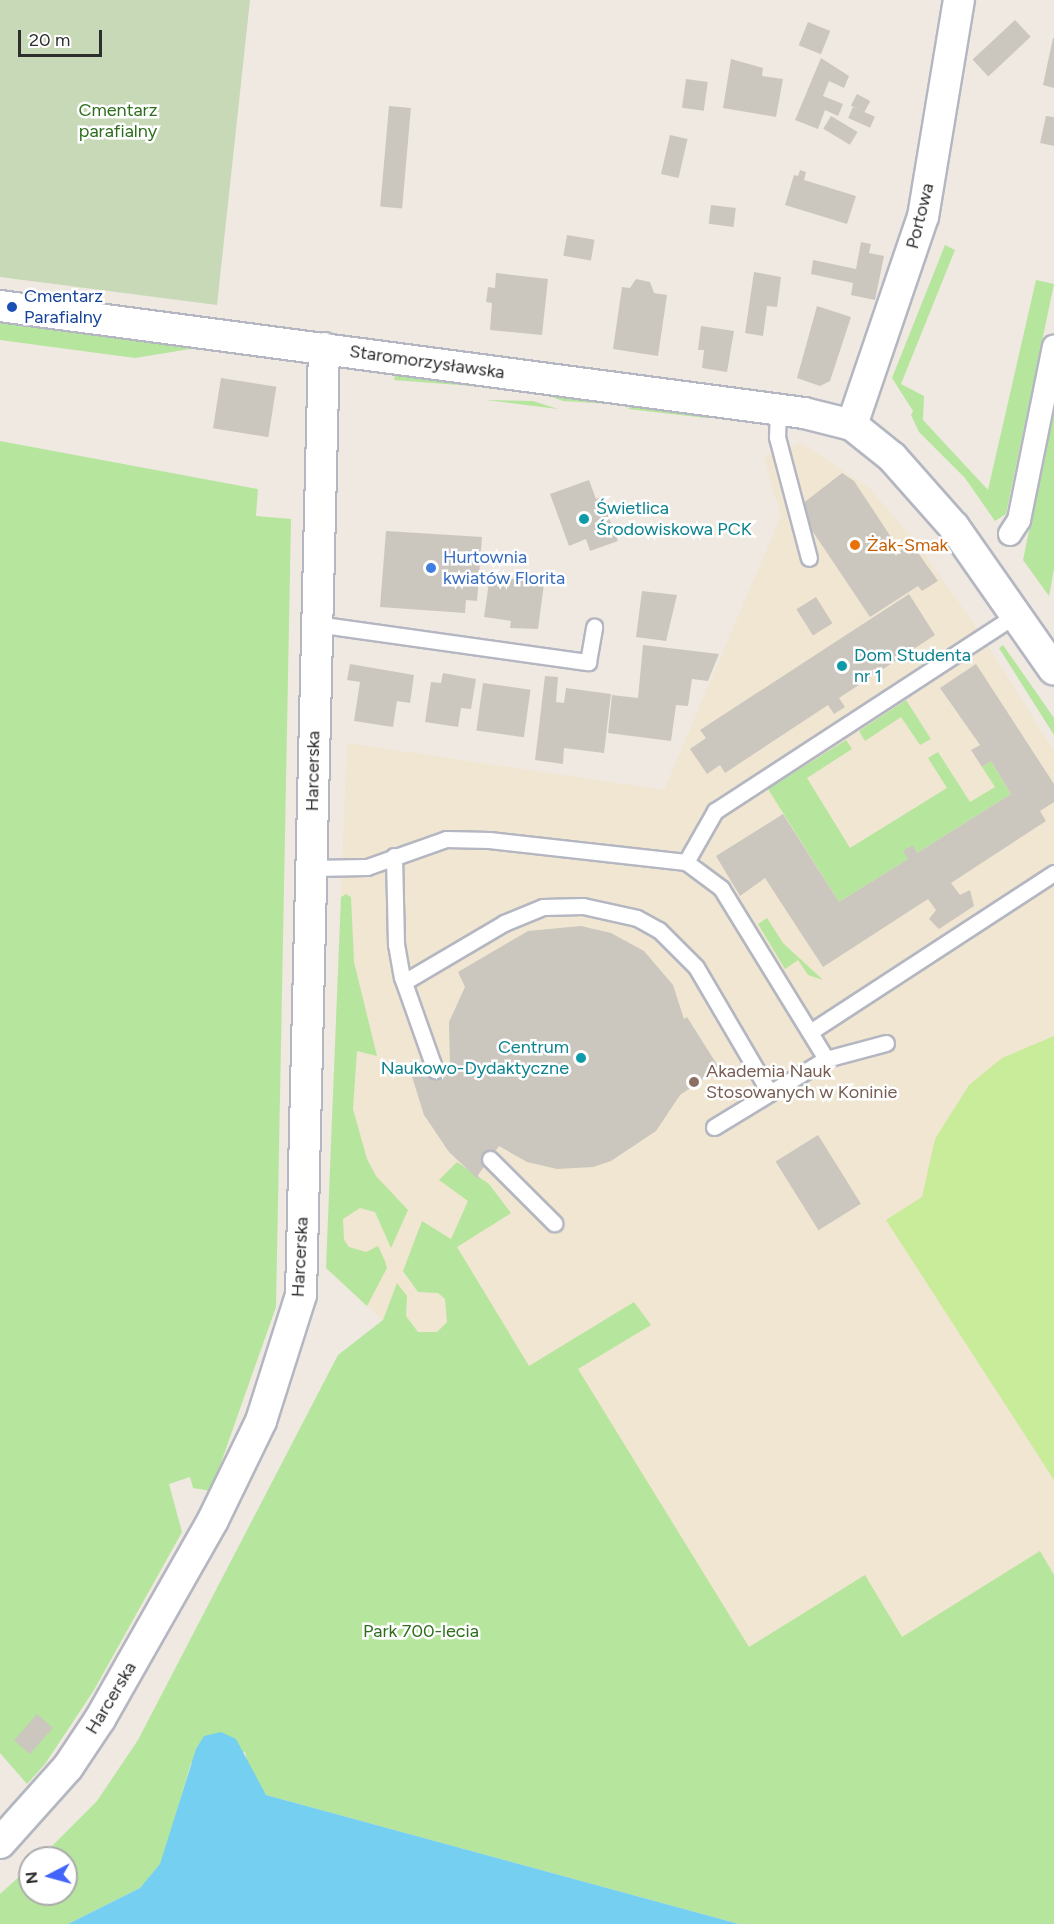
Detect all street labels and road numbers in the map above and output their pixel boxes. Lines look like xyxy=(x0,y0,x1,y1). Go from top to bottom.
street label: Portowa xyxy=(901,181,939,251)
street label: Staromorzysławska xyxy=(348,340,506,384)
street label: Harcerska xyxy=(301,731,325,811)
street label: Harcerska xyxy=(287,1216,313,1298)
street label: Harcerska xyxy=(81,1658,141,1738)

